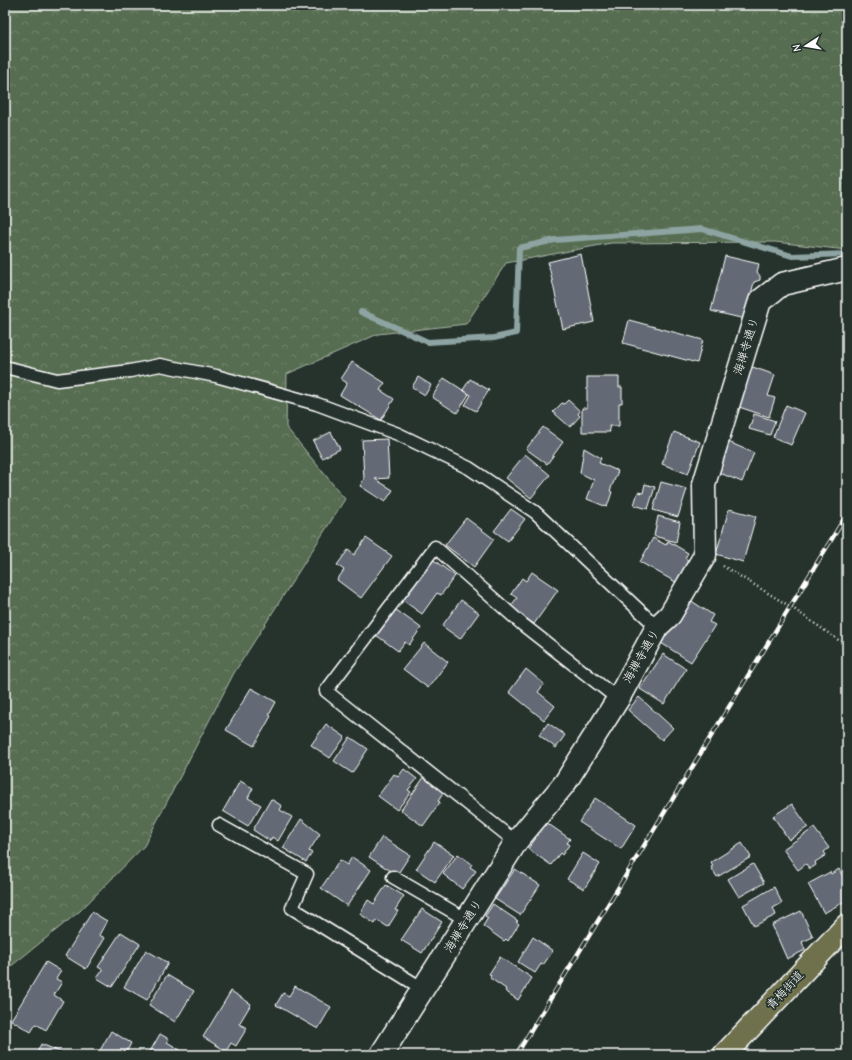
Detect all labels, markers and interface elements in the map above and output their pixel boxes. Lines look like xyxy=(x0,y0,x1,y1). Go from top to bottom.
north arrow xyxy=(786,26,826,66)
text: N xyxy=(790,43,804,53)
street label: 海禅寺通り xyxy=(731,315,761,377)
street label: 海禅寺通り xyxy=(620,627,662,685)
street label: 海禅寺通り xyxy=(441,897,485,955)
street label: 青梅街道 xyxy=(764,968,806,1012)

